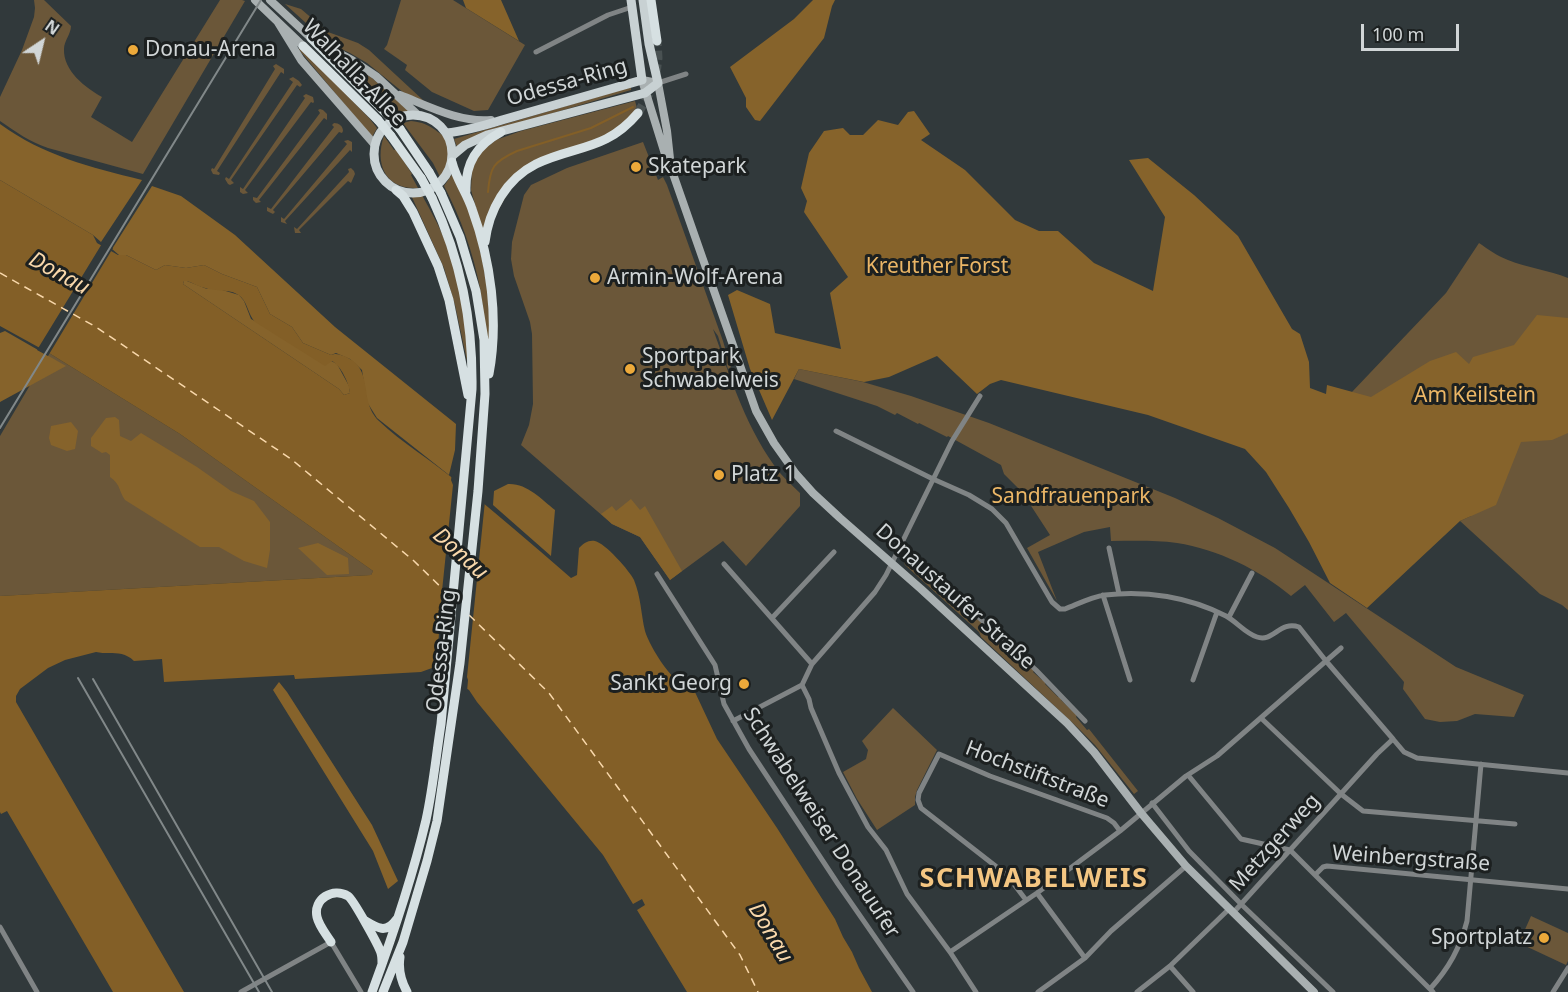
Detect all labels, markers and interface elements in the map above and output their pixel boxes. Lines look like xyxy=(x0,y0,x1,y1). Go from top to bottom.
north arrow xyxy=(12,12,72,72)
scale bar xyxy=(1364,12,1462,50)
street label: Walhalla-Allee xyxy=(297,14,411,132)
text: N xyxy=(41,15,64,40)
text: 100 m xyxy=(1372,22,1424,46)
place label: Donau-Arena xyxy=(145,37,276,63)
marker: Donau-Arena xyxy=(126,43,140,57)
street label: Odessa-Ring xyxy=(504,54,630,112)
place label: Skatepark xyxy=(648,154,747,180)
marker: Skatepark xyxy=(629,160,643,174)
water label: Donau xyxy=(24,247,94,301)
park label: Kreuther Forst xyxy=(866,254,1008,280)
place label: Armin-Wolf-Arena xyxy=(607,265,783,291)
marker: Armin-Wolf-Arena xyxy=(588,271,602,285)
place label: Sportpark Schwabelweis xyxy=(642,344,779,394)
marker: Sportpark Schwabelweis xyxy=(623,362,637,376)
park label: Am Keilstein xyxy=(1414,383,1536,409)
place label: Platz 1 xyxy=(731,462,796,488)
marker: Platz 1 xyxy=(712,468,726,482)
park label: Sandfrauenpark xyxy=(992,484,1150,510)
street label: Donaustaufer Straße xyxy=(870,519,1040,675)
water label: Donau xyxy=(427,522,493,586)
street label: Odessa-Ring xyxy=(422,588,462,714)
place label: Sankt Georg xyxy=(610,671,732,697)
marker: Sankt Georg xyxy=(737,677,751,691)
street label: Schwabelweiser Donauufer xyxy=(737,703,905,943)
street label: Hochstiftstraße xyxy=(962,736,1112,814)
street label: Metzgerweg xyxy=(1224,789,1326,897)
street label: Weinbergstraße xyxy=(1331,841,1491,877)
district label: SCHWABELWEIS xyxy=(920,863,1148,895)
water label: Donau xyxy=(742,898,798,968)
place label: Sportplatz xyxy=(1431,925,1532,951)
marker: Sportplatz xyxy=(1537,931,1551,945)

